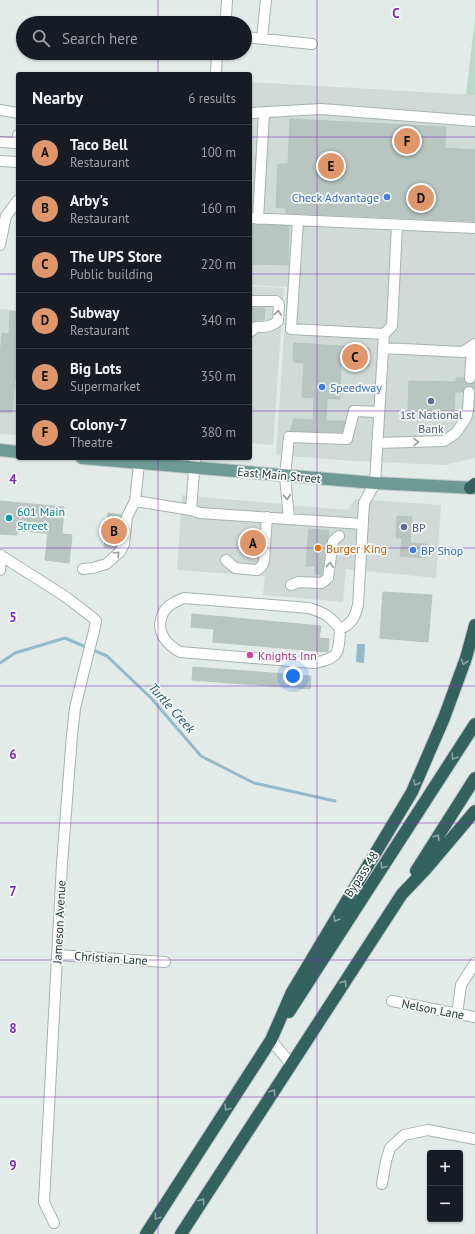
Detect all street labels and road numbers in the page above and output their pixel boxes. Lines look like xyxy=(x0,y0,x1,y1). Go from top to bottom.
street label: East Main Street xyxy=(237,464,321,486)
street label: Bypass 48 xyxy=(341,848,381,900)
street label: Jameson Avenue xyxy=(49,880,69,965)
street label: Christian Lane xyxy=(74,948,148,968)
street label: Nelson Lane xyxy=(400,996,466,1022)

